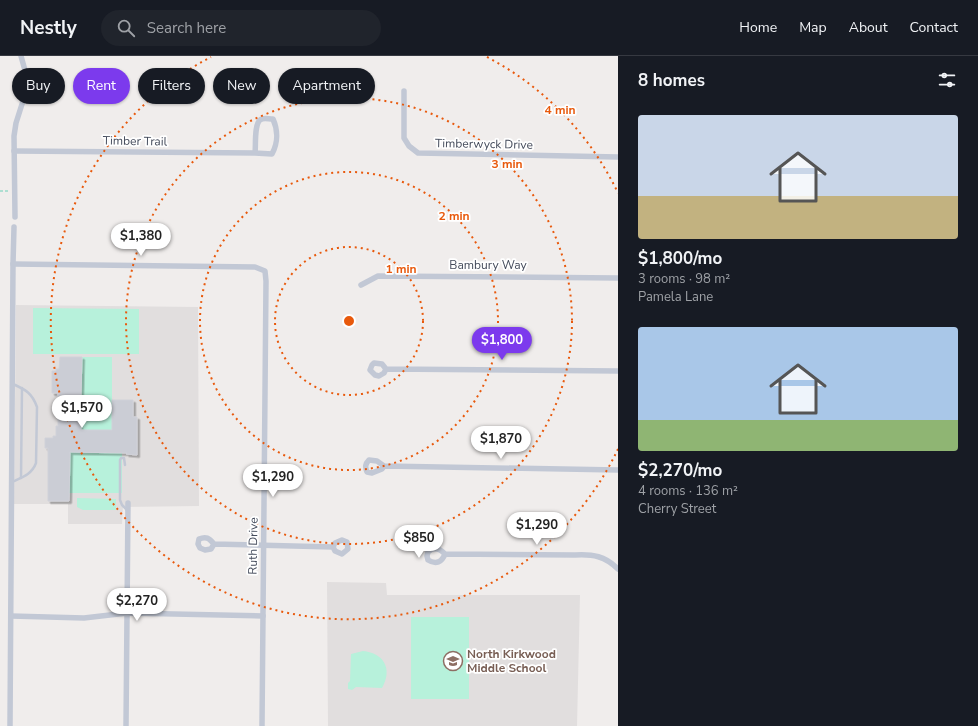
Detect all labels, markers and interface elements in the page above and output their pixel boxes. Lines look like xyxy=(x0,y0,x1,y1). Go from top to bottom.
search box xyxy=(101,10,381,46)
text: Nestly xyxy=(20,15,77,41)
icon: search xyxy=(115,17,137,39)
text: Search here xyxy=(147,18,226,38)
text: Home xyxy=(739,18,777,37)
text: Map xyxy=(799,18,827,37)
text: About xyxy=(849,18,888,37)
text: Contact xyxy=(910,18,958,37)
chip: Buy xyxy=(12,68,65,104)
chip: Rent xyxy=(73,68,130,104)
chip: Filters xyxy=(138,68,205,104)
chip: New xyxy=(213,68,270,104)
chip: Apartment xyxy=(278,68,375,104)
text: 8 homes xyxy=(638,69,705,92)
icon: filters xyxy=(936,69,958,91)
text: 4 min xyxy=(544,102,576,118)
street label: Timber Trail xyxy=(103,132,168,150)
street label: Timberwyck Drive xyxy=(435,135,533,153)
icon: home xyxy=(762,141,834,213)
text: 3 min xyxy=(491,156,523,172)
text: 2 min xyxy=(438,208,470,224)
pin: $1,380 xyxy=(108,223,174,257)
text: $1,380 xyxy=(120,227,162,245)
text: $1,800/mo xyxy=(638,247,722,270)
street label: Bambury Way xyxy=(449,257,528,273)
text: 1 min xyxy=(385,261,417,277)
text: 3 rooms · 98 m² xyxy=(638,270,730,288)
text: Pamela Lane xyxy=(638,288,713,306)
centre of rings xyxy=(342,314,356,328)
pin: $1,800 xyxy=(469,327,535,361)
text: $1,800 xyxy=(481,331,523,349)
icon: home xyxy=(762,353,834,425)
pin: $1,570 xyxy=(49,395,115,429)
text: $1,570 xyxy=(61,399,103,417)
pin: $1,870 xyxy=(468,426,534,460)
text: $1,870 xyxy=(480,430,522,448)
text: $2,270/mo xyxy=(638,459,722,482)
pin: $1,290 xyxy=(240,464,306,498)
text: $1,290 xyxy=(252,468,294,486)
text: 4 rooms · 136 m² xyxy=(638,482,738,500)
text: Cherry Street xyxy=(638,500,716,518)
pin: $1,290 xyxy=(504,512,570,546)
text: $1,290 xyxy=(516,516,558,534)
street label: Ruth Drive xyxy=(245,517,261,575)
pin: $850 xyxy=(395,525,443,559)
text: $850 xyxy=(403,529,435,547)
pin: $2,270 xyxy=(104,588,170,622)
text: $2,270 xyxy=(116,592,158,610)
place label: North Kirkwood Middle School xyxy=(467,646,556,676)
school or university icon: North Kirkwood Middle School xyxy=(442,650,464,672)

